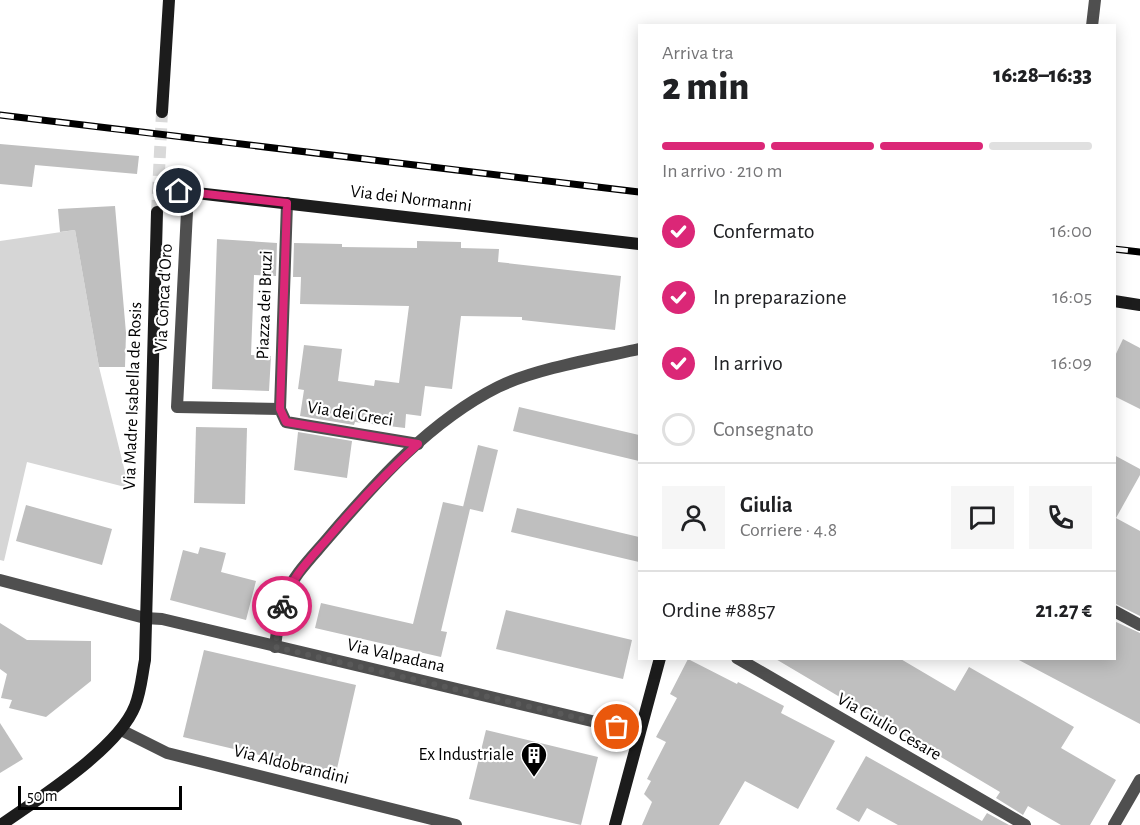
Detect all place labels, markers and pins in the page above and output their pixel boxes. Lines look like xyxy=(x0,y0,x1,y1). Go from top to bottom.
pin xyxy=(153,165,204,216)
pin xyxy=(591,701,642,752)
building icon: Ex Industriale xyxy=(519,740,549,778)
place label: Ex Industriale xyxy=(418,746,514,764)

